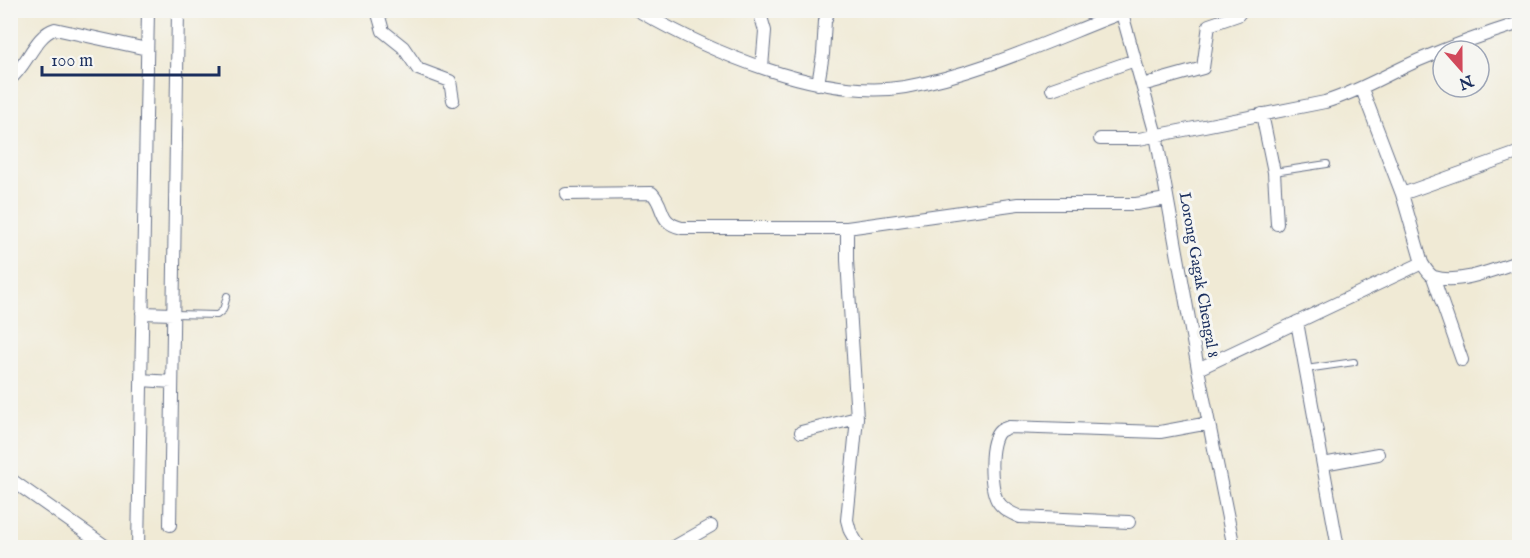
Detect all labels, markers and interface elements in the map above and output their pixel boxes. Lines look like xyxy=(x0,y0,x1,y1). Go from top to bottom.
scale bar xyxy=(42,39,219,77)
north arrow xyxy=(1431,39,1491,99)
text: 100 m xyxy=(51,50,93,73)
text: N xyxy=(1455,69,1477,93)
street label: Lorong Gagak Chengal 8 xyxy=(1174,191,1222,359)

